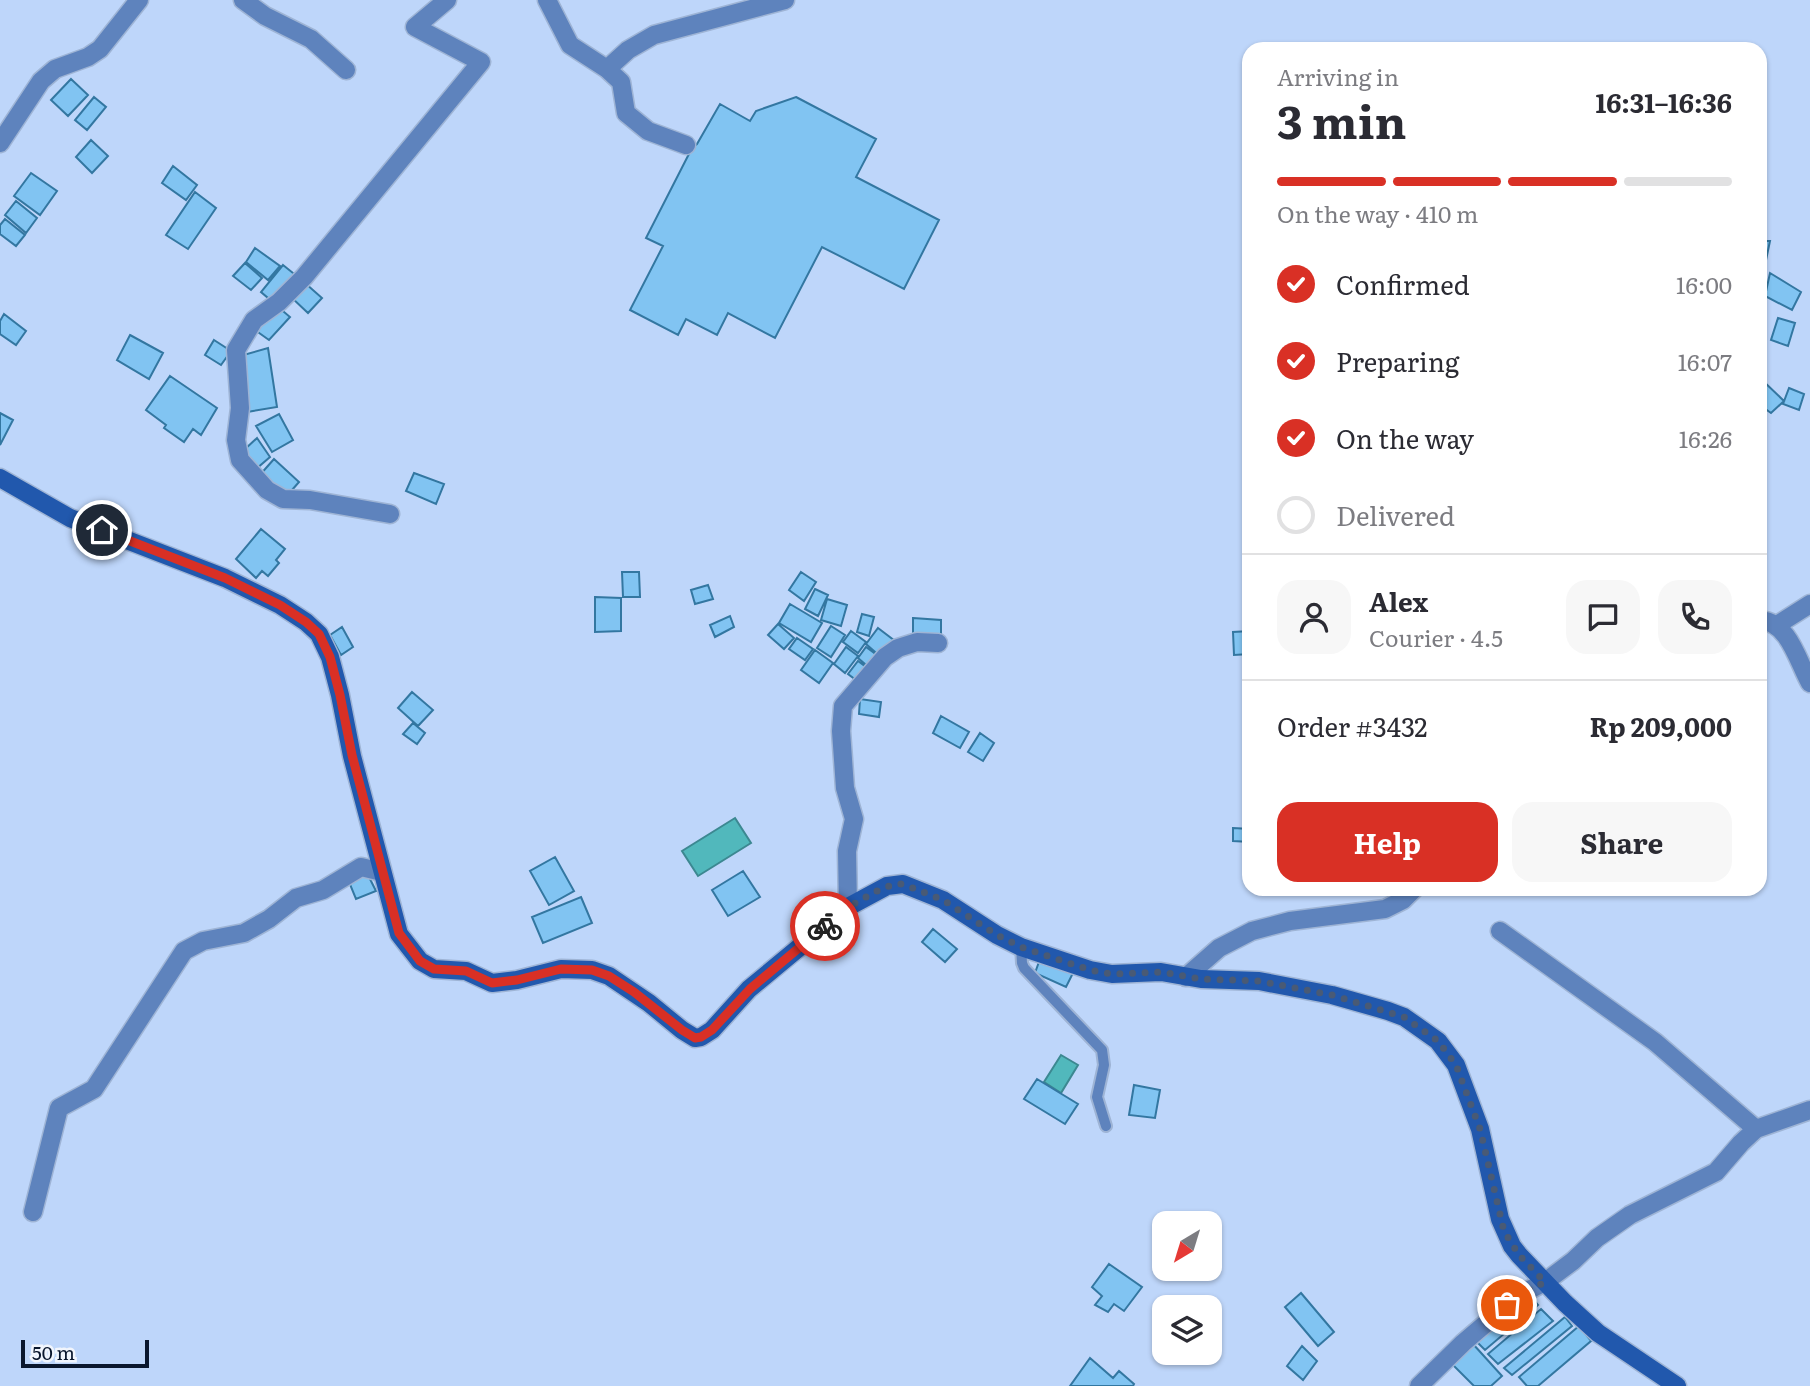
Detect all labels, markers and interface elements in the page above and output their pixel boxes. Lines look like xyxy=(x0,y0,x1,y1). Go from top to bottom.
text: Arriving in xyxy=(1277,59,1399,93)
text: 16:31–16:36 xyxy=(1595,82,1732,121)
text: 3 min xyxy=(1277,85,1407,153)
text: On the way · 410 m xyxy=(1277,196,1478,230)
text: Confirmed xyxy=(1336,264,1470,303)
icon: check xyxy=(1277,265,1315,303)
text: 16:00 xyxy=(1676,267,1732,301)
text: Preparing xyxy=(1336,341,1459,380)
icon: check xyxy=(1277,342,1315,380)
text: 16:07 xyxy=(1678,344,1732,378)
text: On the way xyxy=(1336,418,1474,457)
icon: check xyxy=(1277,419,1315,457)
text: 16:26 xyxy=(1679,421,1732,455)
text: Delivered xyxy=(1336,495,1455,534)
pin xyxy=(72,500,132,560)
icon: home xyxy=(83,511,121,549)
button: person xyxy=(1277,580,1351,654)
button: chat xyxy=(1566,580,1640,654)
button: phone xyxy=(1658,580,1732,654)
text: Alex xyxy=(1369,581,1428,620)
text: Courier · 4.5 xyxy=(1369,620,1503,654)
text: Order #3432 xyxy=(1277,706,1428,745)
text: Rp 209,000 xyxy=(1590,706,1732,745)
button: Help xyxy=(1277,802,1498,882)
button: Share xyxy=(1512,802,1732,882)
courier xyxy=(790,891,860,961)
icon: bike xyxy=(806,907,844,945)
north arrow xyxy=(1152,1211,1222,1281)
map controls xyxy=(1152,1211,1222,1365)
pin xyxy=(1477,1275,1537,1335)
icon: bag xyxy=(1488,1286,1526,1324)
button: layers xyxy=(1152,1295,1222,1365)
scale bar xyxy=(21,1337,149,1369)
text: 50 m xyxy=(32,1338,75,1366)

